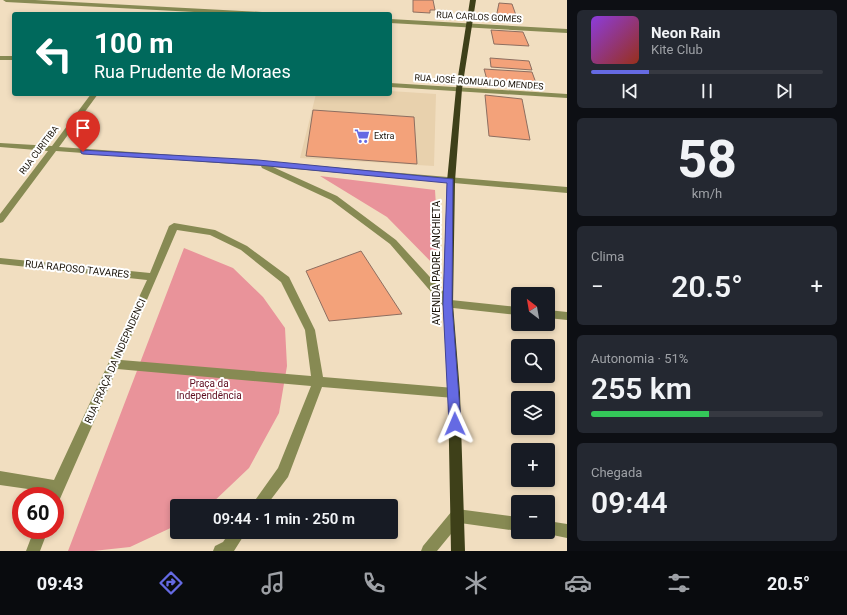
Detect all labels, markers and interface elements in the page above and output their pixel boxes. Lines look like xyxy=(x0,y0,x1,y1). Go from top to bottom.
street label: RUA CARLOS GOMES xyxy=(436,10,522,24)
text: Neon Rain xyxy=(651,24,720,42)
text: 100 m xyxy=(94,27,173,60)
icon: left xyxy=(28,28,80,80)
text: Kite Club xyxy=(651,42,703,57)
text: Rua Prudente de Moraes xyxy=(94,61,291,82)
street label: RUA JOSÉ ROMUALDO MENDES xyxy=(414,72,544,92)
icon: previous xyxy=(619,80,641,102)
icon: pause xyxy=(696,80,718,102)
icon: next xyxy=(773,80,795,102)
pin xyxy=(66,111,100,152)
icon: arrive xyxy=(72,117,94,139)
street label: RUA CURITIBA xyxy=(17,124,61,176)
supermarket icon: Extra xyxy=(353,127,371,145)
text: 58 xyxy=(677,129,737,190)
place label: Extra xyxy=(374,131,394,141)
text: km/h xyxy=(692,186,722,201)
street label: AVENIDA PADRE ANCHIETA xyxy=(431,200,442,325)
text: Clima xyxy=(591,249,624,264)
street label: RUA RAPOSO TAVARES xyxy=(24,258,130,280)
text: 20.5° xyxy=(671,269,743,304)
text: − xyxy=(591,274,604,299)
text: + xyxy=(811,274,823,299)
north arrow xyxy=(511,287,555,331)
map controls xyxy=(511,287,555,539)
street label: RUA PRAÇA DA INDEPNDENCI xyxy=(82,297,148,425)
button: search xyxy=(511,339,555,383)
text: Autonomia · 51% xyxy=(591,351,688,366)
text: 255 km xyxy=(591,371,692,406)
park label: Praça da Independência xyxy=(176,378,242,401)
button: layers xyxy=(511,391,555,435)
position arrow xyxy=(434,403,476,445)
button: + xyxy=(511,443,555,487)
text: Chegada xyxy=(591,465,642,480)
text: 09:44 xyxy=(591,485,668,520)
speed limit sign: 60 xyxy=(12,487,64,539)
button: − xyxy=(511,495,555,539)
text: 09:44 · 1 min · 250 m xyxy=(213,510,355,528)
icon: directions xyxy=(157,569,185,597)
icon: music xyxy=(259,569,287,597)
icon: phone xyxy=(360,569,388,597)
icon: climate xyxy=(462,569,490,597)
icon: car xyxy=(564,569,592,597)
icon: filters xyxy=(665,569,693,597)
text: 09:43 xyxy=(37,573,83,594)
text: 20.5° xyxy=(767,573,810,594)

